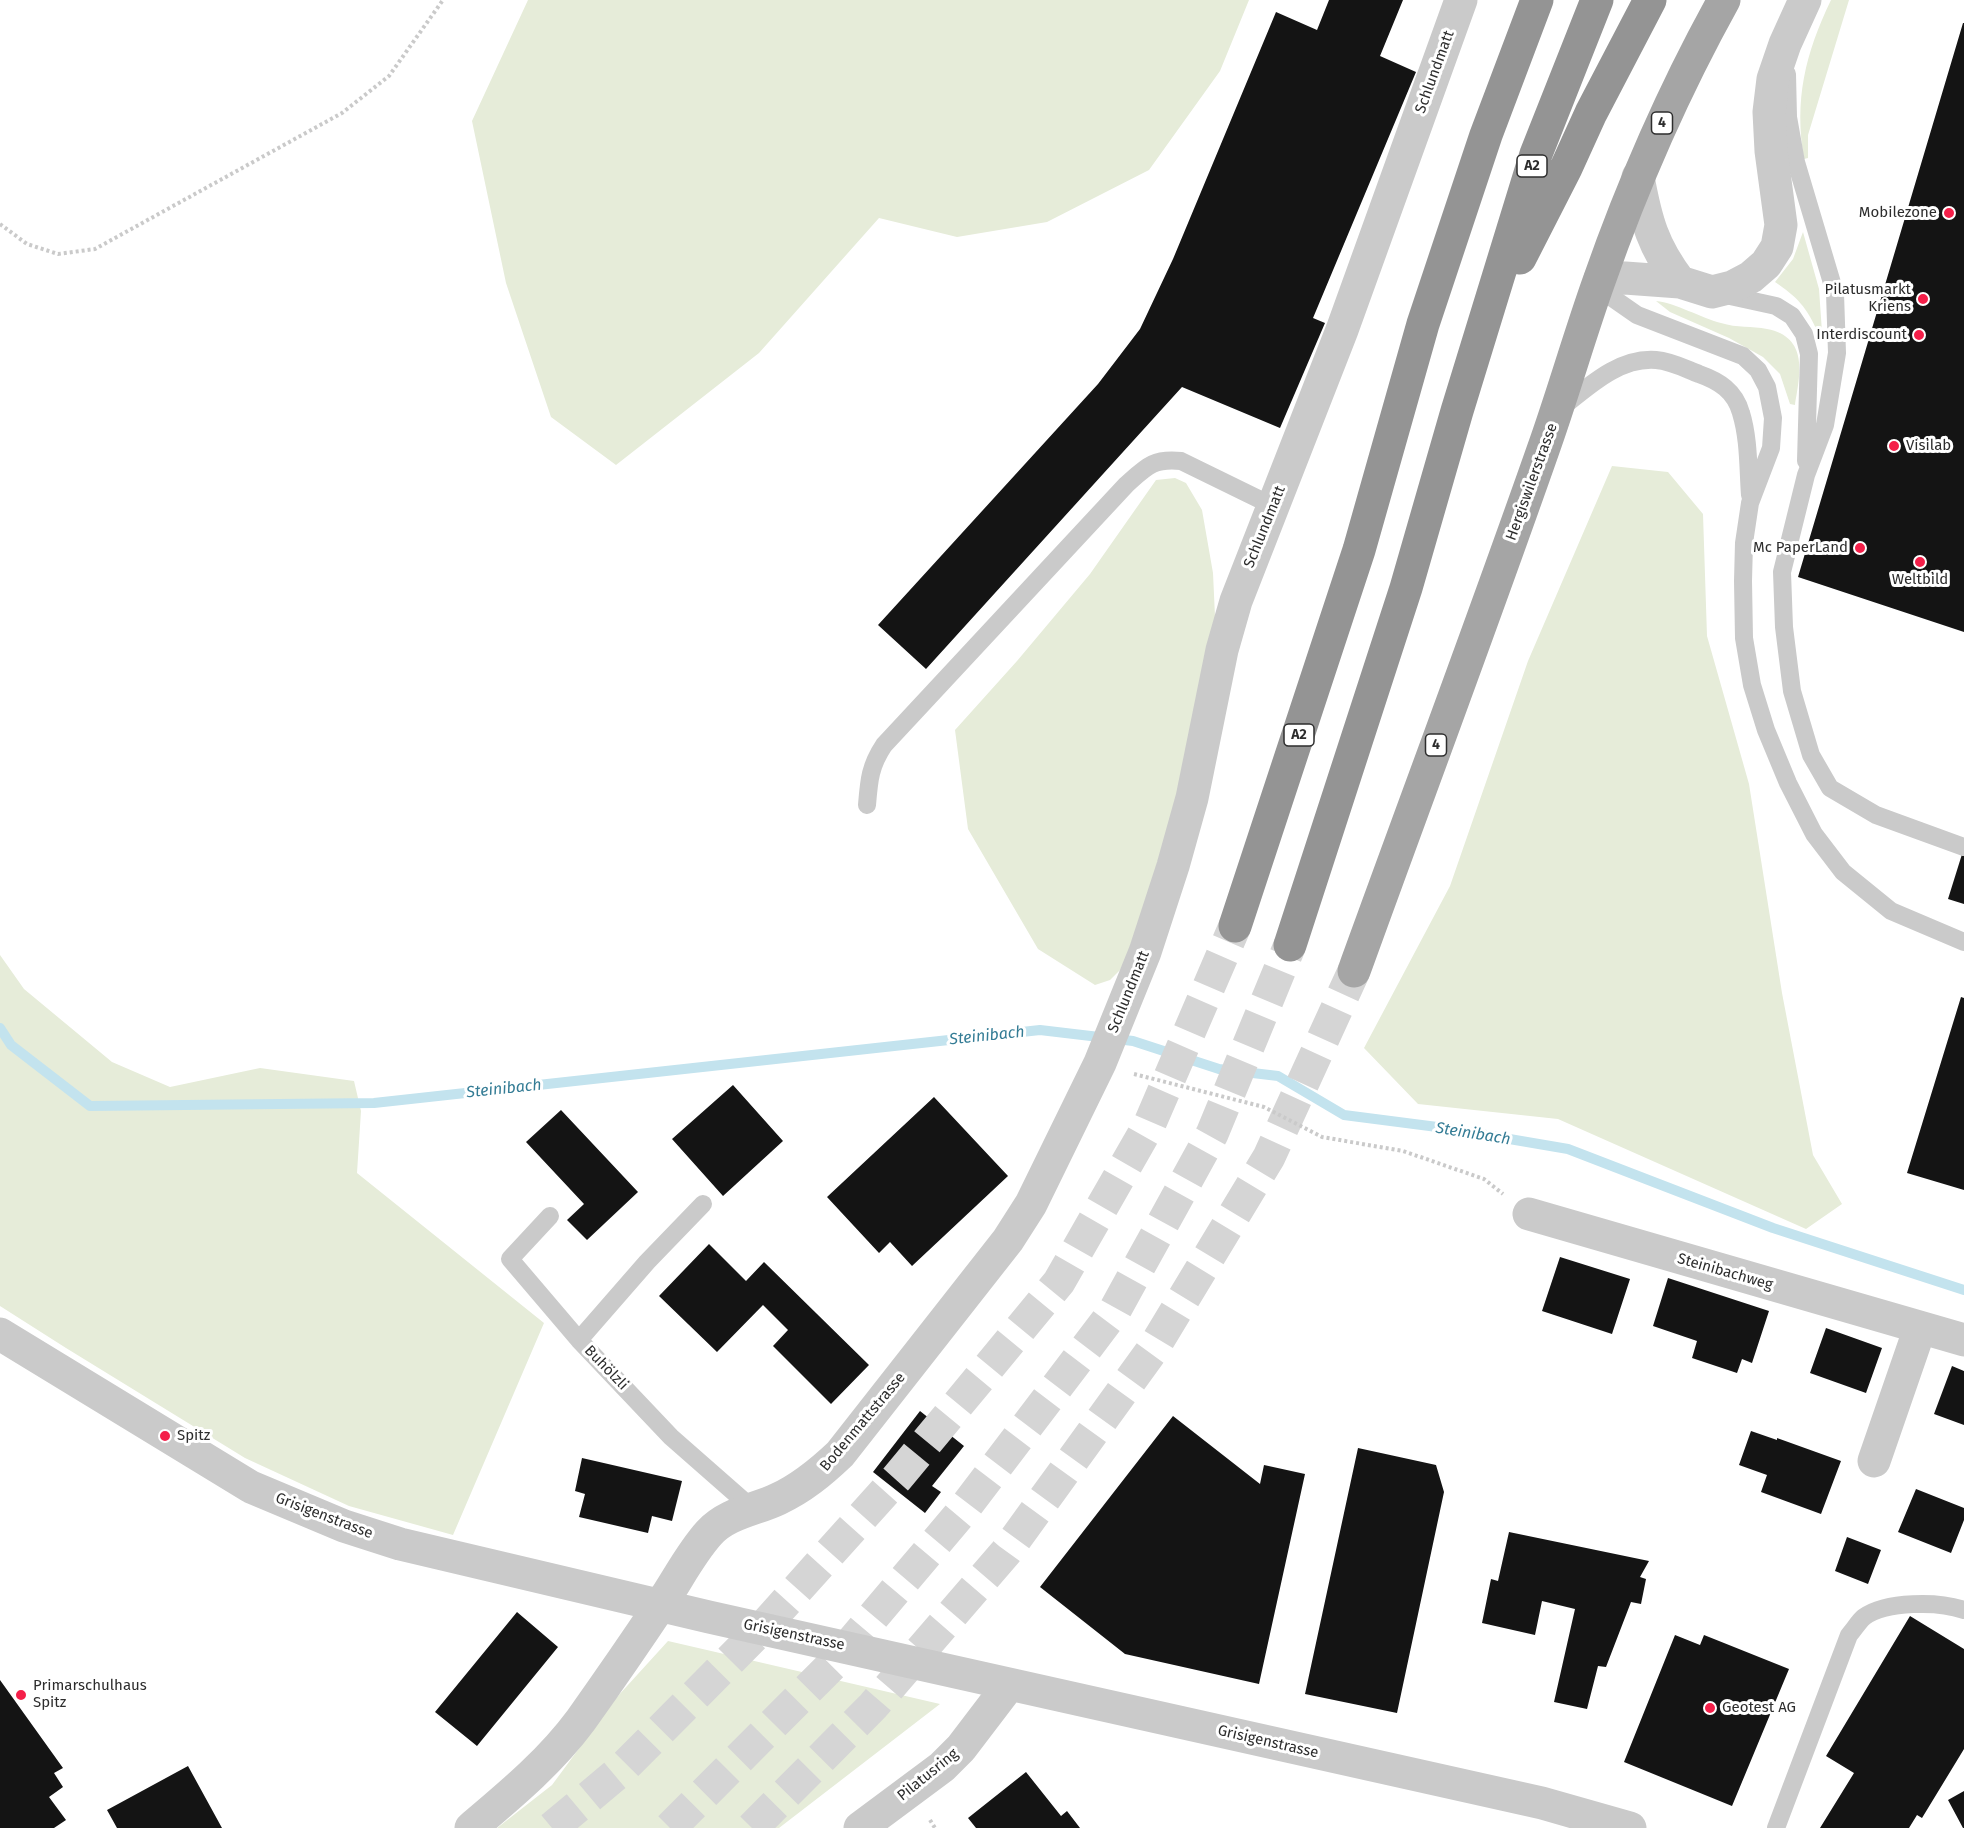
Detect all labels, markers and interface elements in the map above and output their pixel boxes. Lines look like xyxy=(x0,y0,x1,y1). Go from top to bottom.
street label: Schlundmatt xyxy=(1412,28,1458,116)
road number: 4 xyxy=(1652,112,1672,134)
road number: A2 xyxy=(1517,155,1547,177)
place label: Mobilezone xyxy=(1859,204,1937,222)
marker: Mobilezone xyxy=(1942,206,1956,220)
place label: Pilatusmarkt Kriens xyxy=(1825,281,1911,316)
marker: Pilatusmarkt Kriens xyxy=(1916,292,1930,306)
place label: Interdiscount xyxy=(1816,326,1907,344)
marker: Interdiscount xyxy=(1912,328,1926,342)
street label: Hergiswilerstrasse xyxy=(1502,421,1562,543)
place label: Visilab xyxy=(1906,437,1951,455)
marker: Visilab xyxy=(1887,439,1901,453)
street label: Schlundmatt xyxy=(1240,483,1290,571)
place label: Mc PaperLand xyxy=(1753,539,1848,557)
marker: Mc PaperLand xyxy=(1853,541,1867,555)
marker: Weltbild xyxy=(1913,555,1927,569)
place label: Weltbild xyxy=(1892,571,1948,589)
road number: A2 xyxy=(1284,724,1314,746)
road number: 4 xyxy=(1426,734,1446,756)
street label: Schlundmatt xyxy=(1104,948,1154,1036)
water label: Steinibach xyxy=(948,1022,1026,1050)
water label: Steinibach xyxy=(465,1075,543,1103)
water label: Steinibach xyxy=(1434,1119,1512,1149)
street label: Steinibachweg xyxy=(1675,1250,1775,1294)
street label: Buhölzli xyxy=(580,1342,632,1394)
street label: Bodenmattstrasse xyxy=(816,1369,910,1475)
place label: Spitz xyxy=(177,1427,210,1445)
marker: Spitz xyxy=(158,1429,172,1443)
street label: Grisigenstrasse xyxy=(273,1489,375,1543)
street label: Grisigenstrasse xyxy=(742,1615,846,1655)
place label: Primarschulhaus Spitz xyxy=(33,1677,147,1712)
marker: Primarschulhaus Spitz xyxy=(14,1688,28,1702)
place label: Geotest AG xyxy=(1722,1699,1796,1717)
marker: Geotest AG xyxy=(1703,1701,1717,1715)
street label: Grisigenstrasse xyxy=(1216,1722,1320,1762)
street label: Pilatusring xyxy=(894,1745,962,1805)

